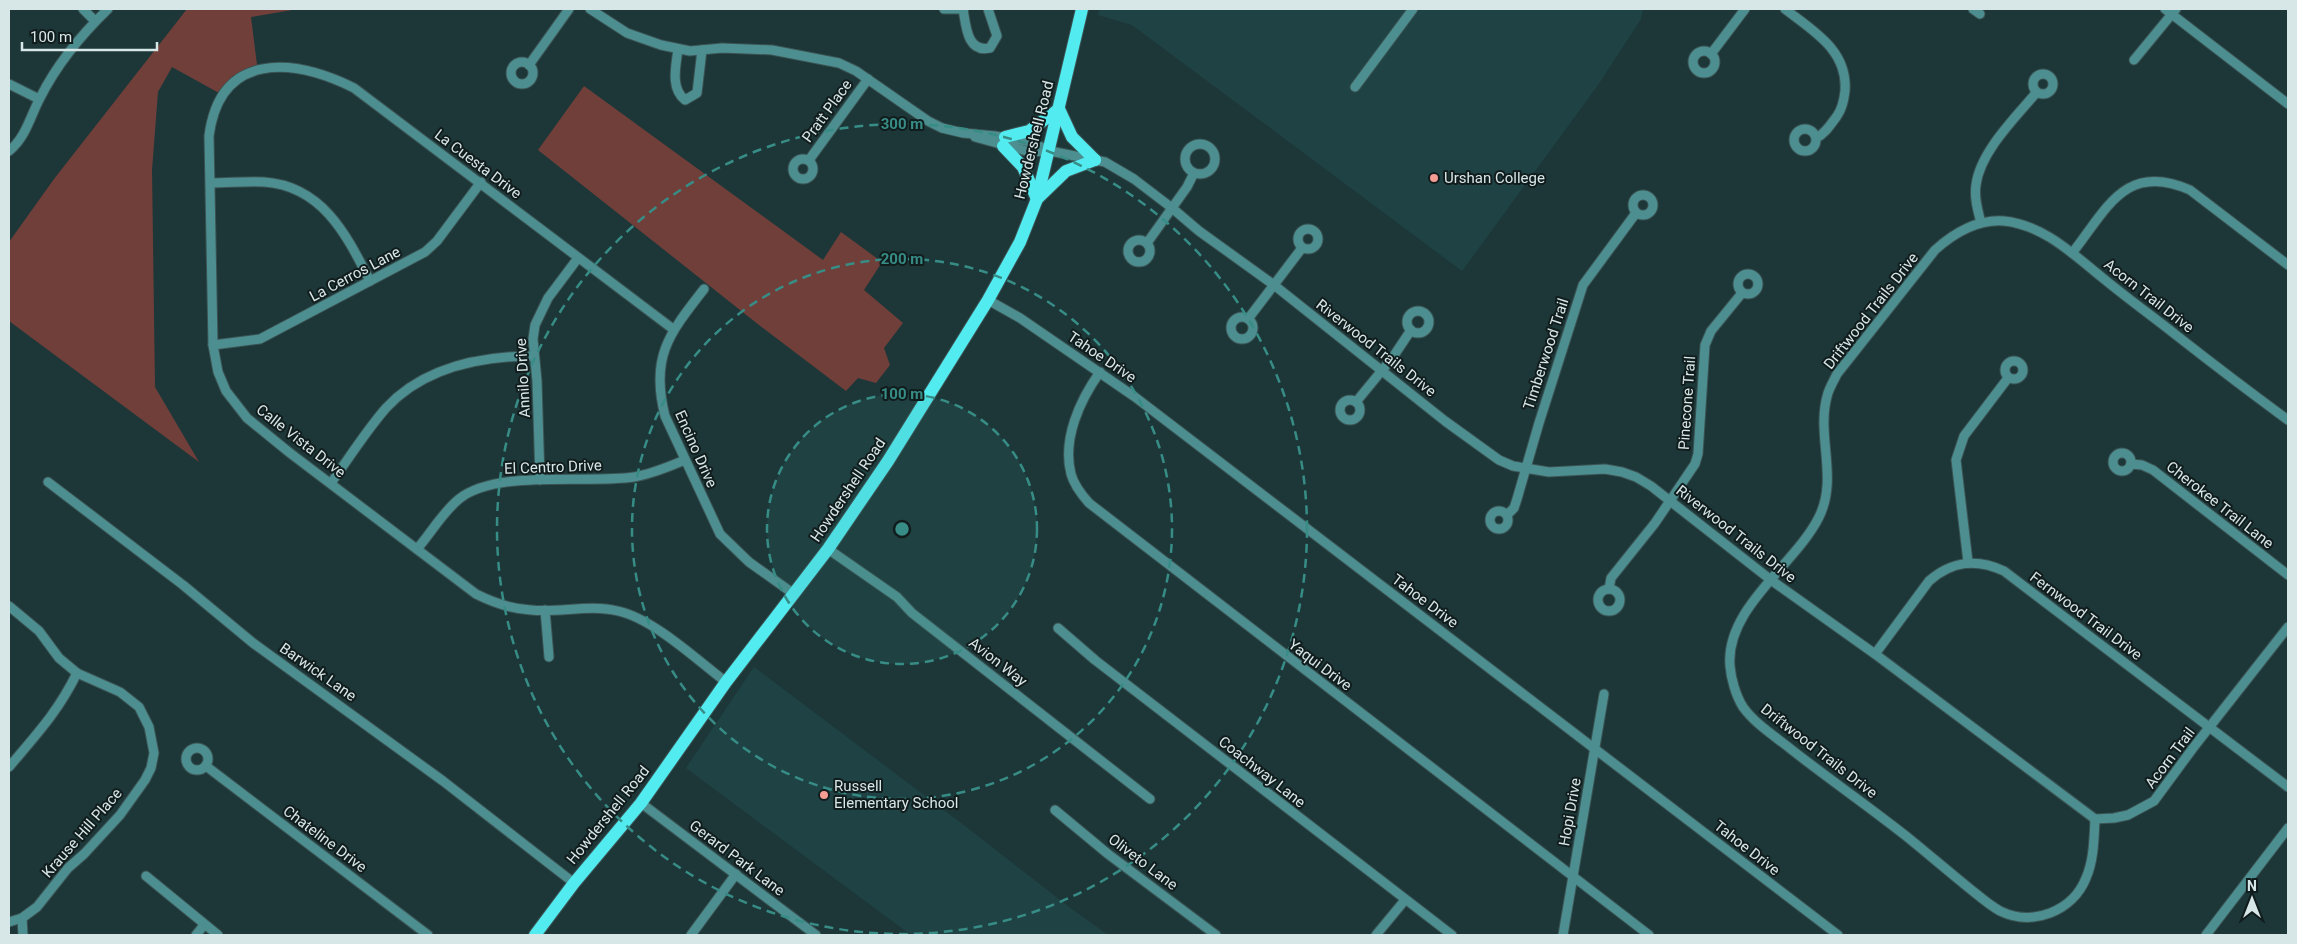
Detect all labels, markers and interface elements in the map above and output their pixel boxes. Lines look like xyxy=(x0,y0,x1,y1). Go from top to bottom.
scale bar xyxy=(22,20,158,52)
text: 100 m xyxy=(30,28,72,46)
street label: Pratt Place xyxy=(798,76,856,146)
street label: Howdershell Road xyxy=(1011,79,1057,201)
text: 300 m xyxy=(881,115,923,133)
street label: La Cuesta Drive xyxy=(431,125,525,203)
place label: Urshan College xyxy=(1444,169,1545,187)
marker: Urshan College xyxy=(1428,172,1440,184)
street label: La Cerros Lane xyxy=(307,243,403,305)
street label: Driftwood Trails Drive xyxy=(1820,249,1922,373)
text: 200 m xyxy=(881,250,923,268)
street label: Acorn Trail Drive xyxy=(2100,255,2198,337)
street label: Riverwood Trails Drive xyxy=(1312,296,1440,400)
street label: Timberwood Trail xyxy=(1519,296,1573,412)
street label: Tahoe Drive xyxy=(1064,328,1140,386)
street label: Annilo Drive xyxy=(512,338,534,418)
street label: Pinecone Trail xyxy=(1675,355,1699,451)
text: 100 m xyxy=(881,385,923,403)
street label: Calle Vista Drive xyxy=(253,401,349,481)
street label: Encino Drive xyxy=(671,408,721,490)
street label: Howdershell Road xyxy=(807,435,889,545)
street label: El Centro Drive xyxy=(504,456,602,478)
street label: Cherokee Trail Lane xyxy=(2163,458,2277,552)
street label: Riverwood Trails Drive xyxy=(1672,482,1800,586)
centre of rings xyxy=(893,520,911,538)
street label: Fernwood Trail Drive xyxy=(2026,568,2146,664)
street label: Tahoe Drive xyxy=(1388,570,1462,632)
street label: Avion Way xyxy=(965,634,1031,690)
street label: Yaqui Drive xyxy=(1285,635,1355,695)
street label: Barwick Lane xyxy=(276,639,360,705)
street label: Driftwood Trails Drive xyxy=(1757,700,1881,802)
street label: Acorn Trail xyxy=(2141,724,2199,792)
street label: Coachway Lane xyxy=(1215,733,1309,812)
street label: Howdershell Road xyxy=(563,762,653,868)
place label: Russell Elementary School xyxy=(834,777,958,812)
street label: Hopi Drive xyxy=(1555,777,1585,847)
street label: Krause Hill Place xyxy=(38,785,126,881)
marker: Russell Elementary School xyxy=(818,789,830,801)
street label: Chateline Drive xyxy=(280,802,370,876)
street label: Gerard Park Lane xyxy=(686,816,788,900)
street label: Tahoe Drive xyxy=(1711,817,1783,879)
street label: Oliveto Lane xyxy=(1105,830,1181,894)
north arrow xyxy=(2227,874,2277,924)
text: N xyxy=(2247,878,2257,894)

